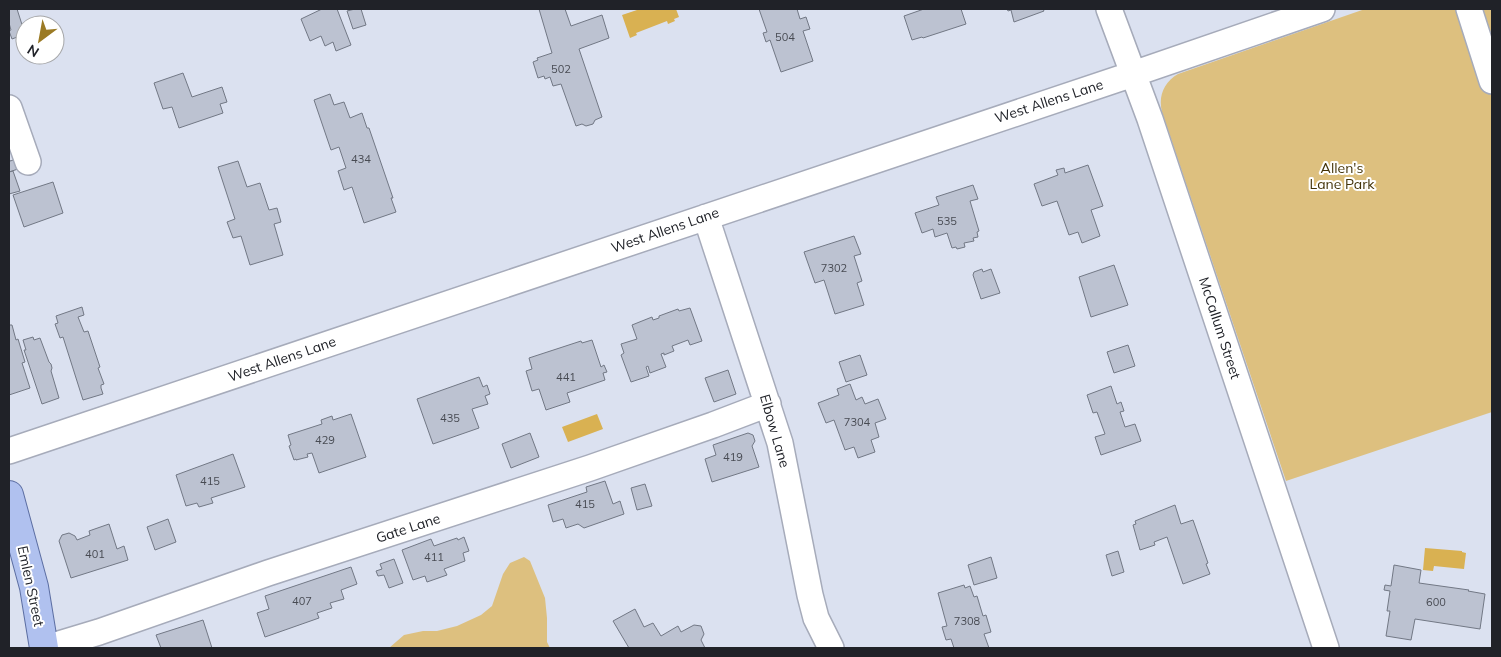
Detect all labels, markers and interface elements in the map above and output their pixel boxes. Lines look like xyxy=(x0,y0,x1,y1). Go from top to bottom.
north arrow xyxy=(15,15,65,65)
house number: 504 xyxy=(775,30,795,44)
text: N xyxy=(24,41,42,61)
house number: 502 xyxy=(551,62,571,76)
street label: West Allens Lane xyxy=(992,75,1106,127)
house number: 434 xyxy=(351,152,371,166)
park label: Allen's Lane Park xyxy=(1310,159,1375,193)
street label: West Allens Lane xyxy=(609,203,721,257)
house number: 535 xyxy=(937,214,957,228)
house number: 7302 xyxy=(821,261,848,275)
street label: McCallum Street xyxy=(1195,275,1245,381)
street label: West Allens Lane xyxy=(226,332,338,386)
house number: 441 xyxy=(556,370,576,384)
street label: Elbow Lane xyxy=(756,392,794,470)
house number: 435 xyxy=(440,411,460,425)
house number: 7304 xyxy=(844,415,871,429)
house number: 429 xyxy=(315,433,335,447)
house number: 419 xyxy=(723,450,743,464)
house number: 415 xyxy=(200,474,220,488)
house number: 415 xyxy=(575,497,595,511)
street label: Gate Lane xyxy=(374,509,442,547)
street label: Emlen Street xyxy=(14,544,48,628)
house number: 401 xyxy=(85,547,105,561)
house number: 411 xyxy=(424,550,444,564)
house number: 407 xyxy=(292,594,312,608)
house number: 600 xyxy=(1426,595,1446,609)
house number: 7308 xyxy=(954,614,981,628)

